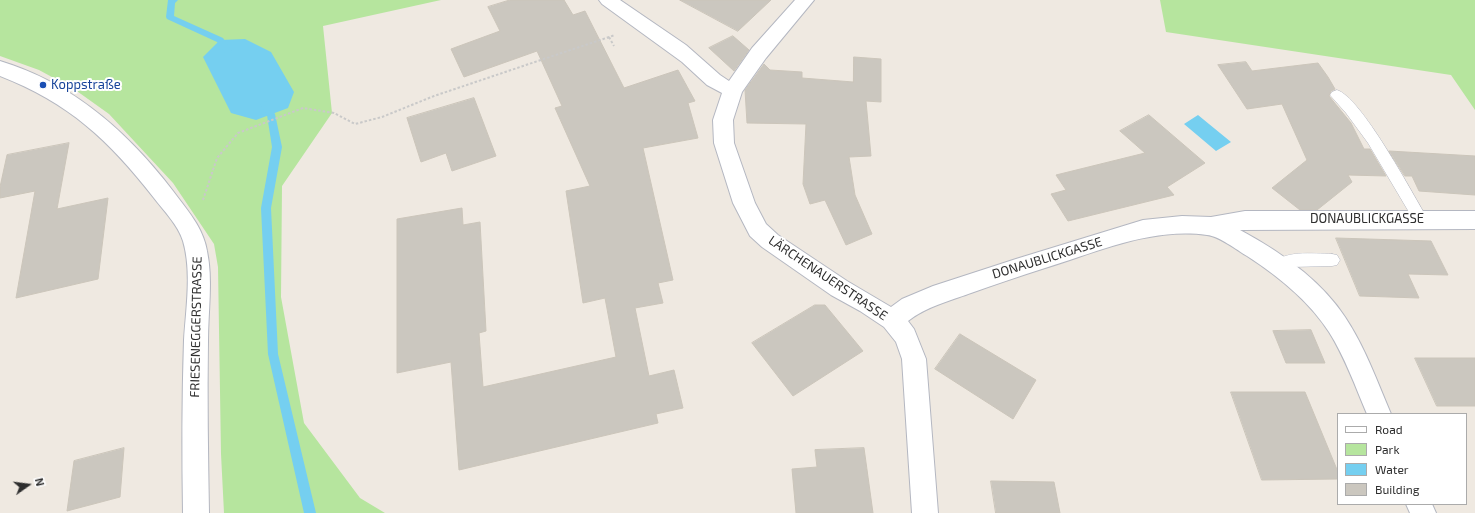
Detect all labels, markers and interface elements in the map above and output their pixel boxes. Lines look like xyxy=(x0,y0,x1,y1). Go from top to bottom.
place label: Koppstraße xyxy=(51,77,121,93)
marker: Koppstraße xyxy=(38,80,48,90)
street label: DONAUBLICKGASSE xyxy=(1310,211,1424,227)
street label: LÄRCHENAUERSTRASSE xyxy=(766,232,890,324)
street label: DONAUBLICKGASSE xyxy=(990,234,1104,282)
street label: FRIESENEGGERSTRASSE xyxy=(187,256,205,398)
legend xyxy=(1337,413,1467,505)
text: Road xyxy=(1375,422,1403,436)
text: Park xyxy=(1375,442,1400,456)
text: Water xyxy=(1375,462,1409,476)
north arrow xyxy=(8,465,48,505)
text: N xyxy=(33,477,47,487)
text: Building xyxy=(1375,482,1419,496)

